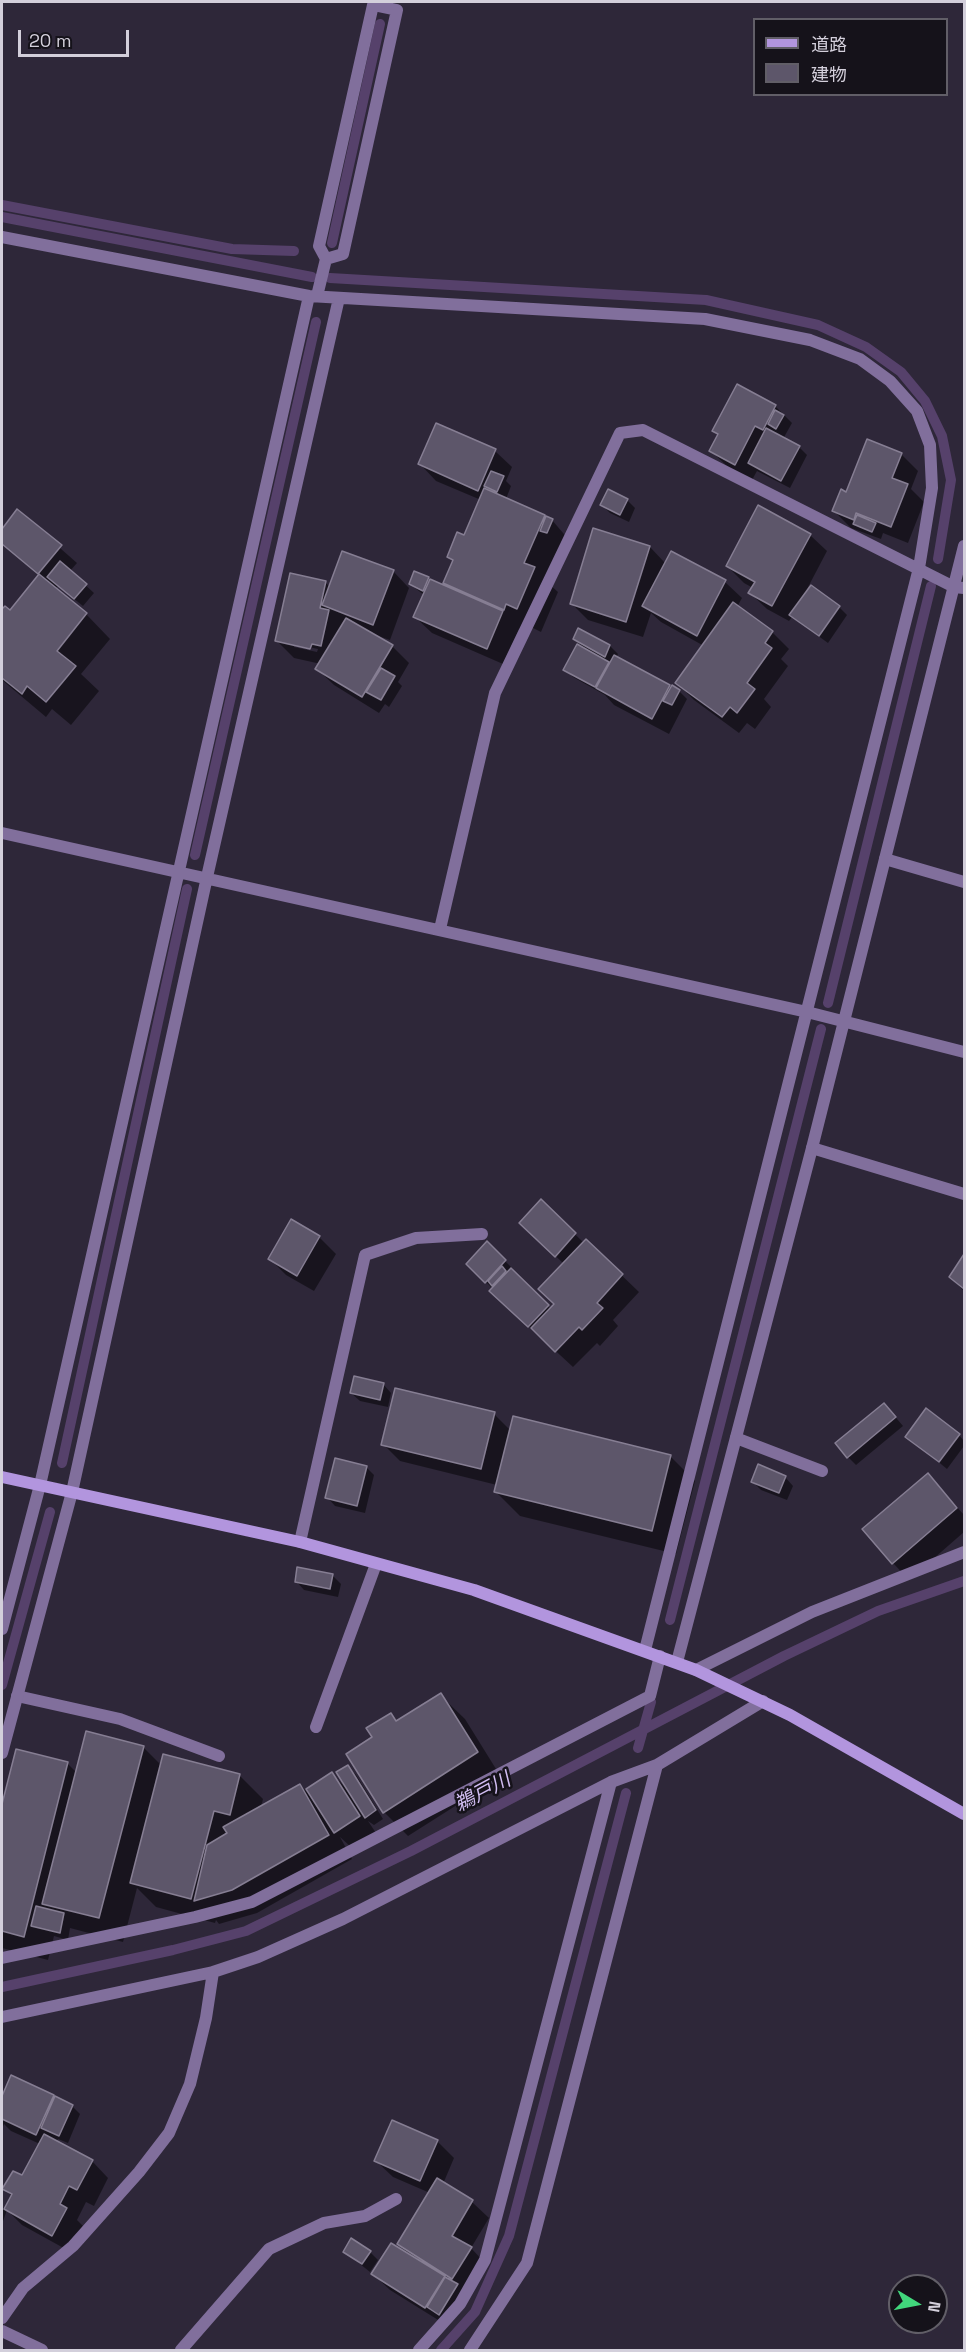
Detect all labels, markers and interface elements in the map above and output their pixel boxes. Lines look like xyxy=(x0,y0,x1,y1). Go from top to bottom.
scale bar xyxy=(21,18,132,56)
legend xyxy=(753,18,948,96)
text: 20 m xyxy=(29,29,72,52)
text: 道路 xyxy=(811,33,847,56)
text: 建物 xyxy=(811,63,847,86)
water label: 鵜戸川 xyxy=(451,1768,515,1818)
north arrow xyxy=(888,2274,948,2334)
text: N xyxy=(923,2300,946,2314)

